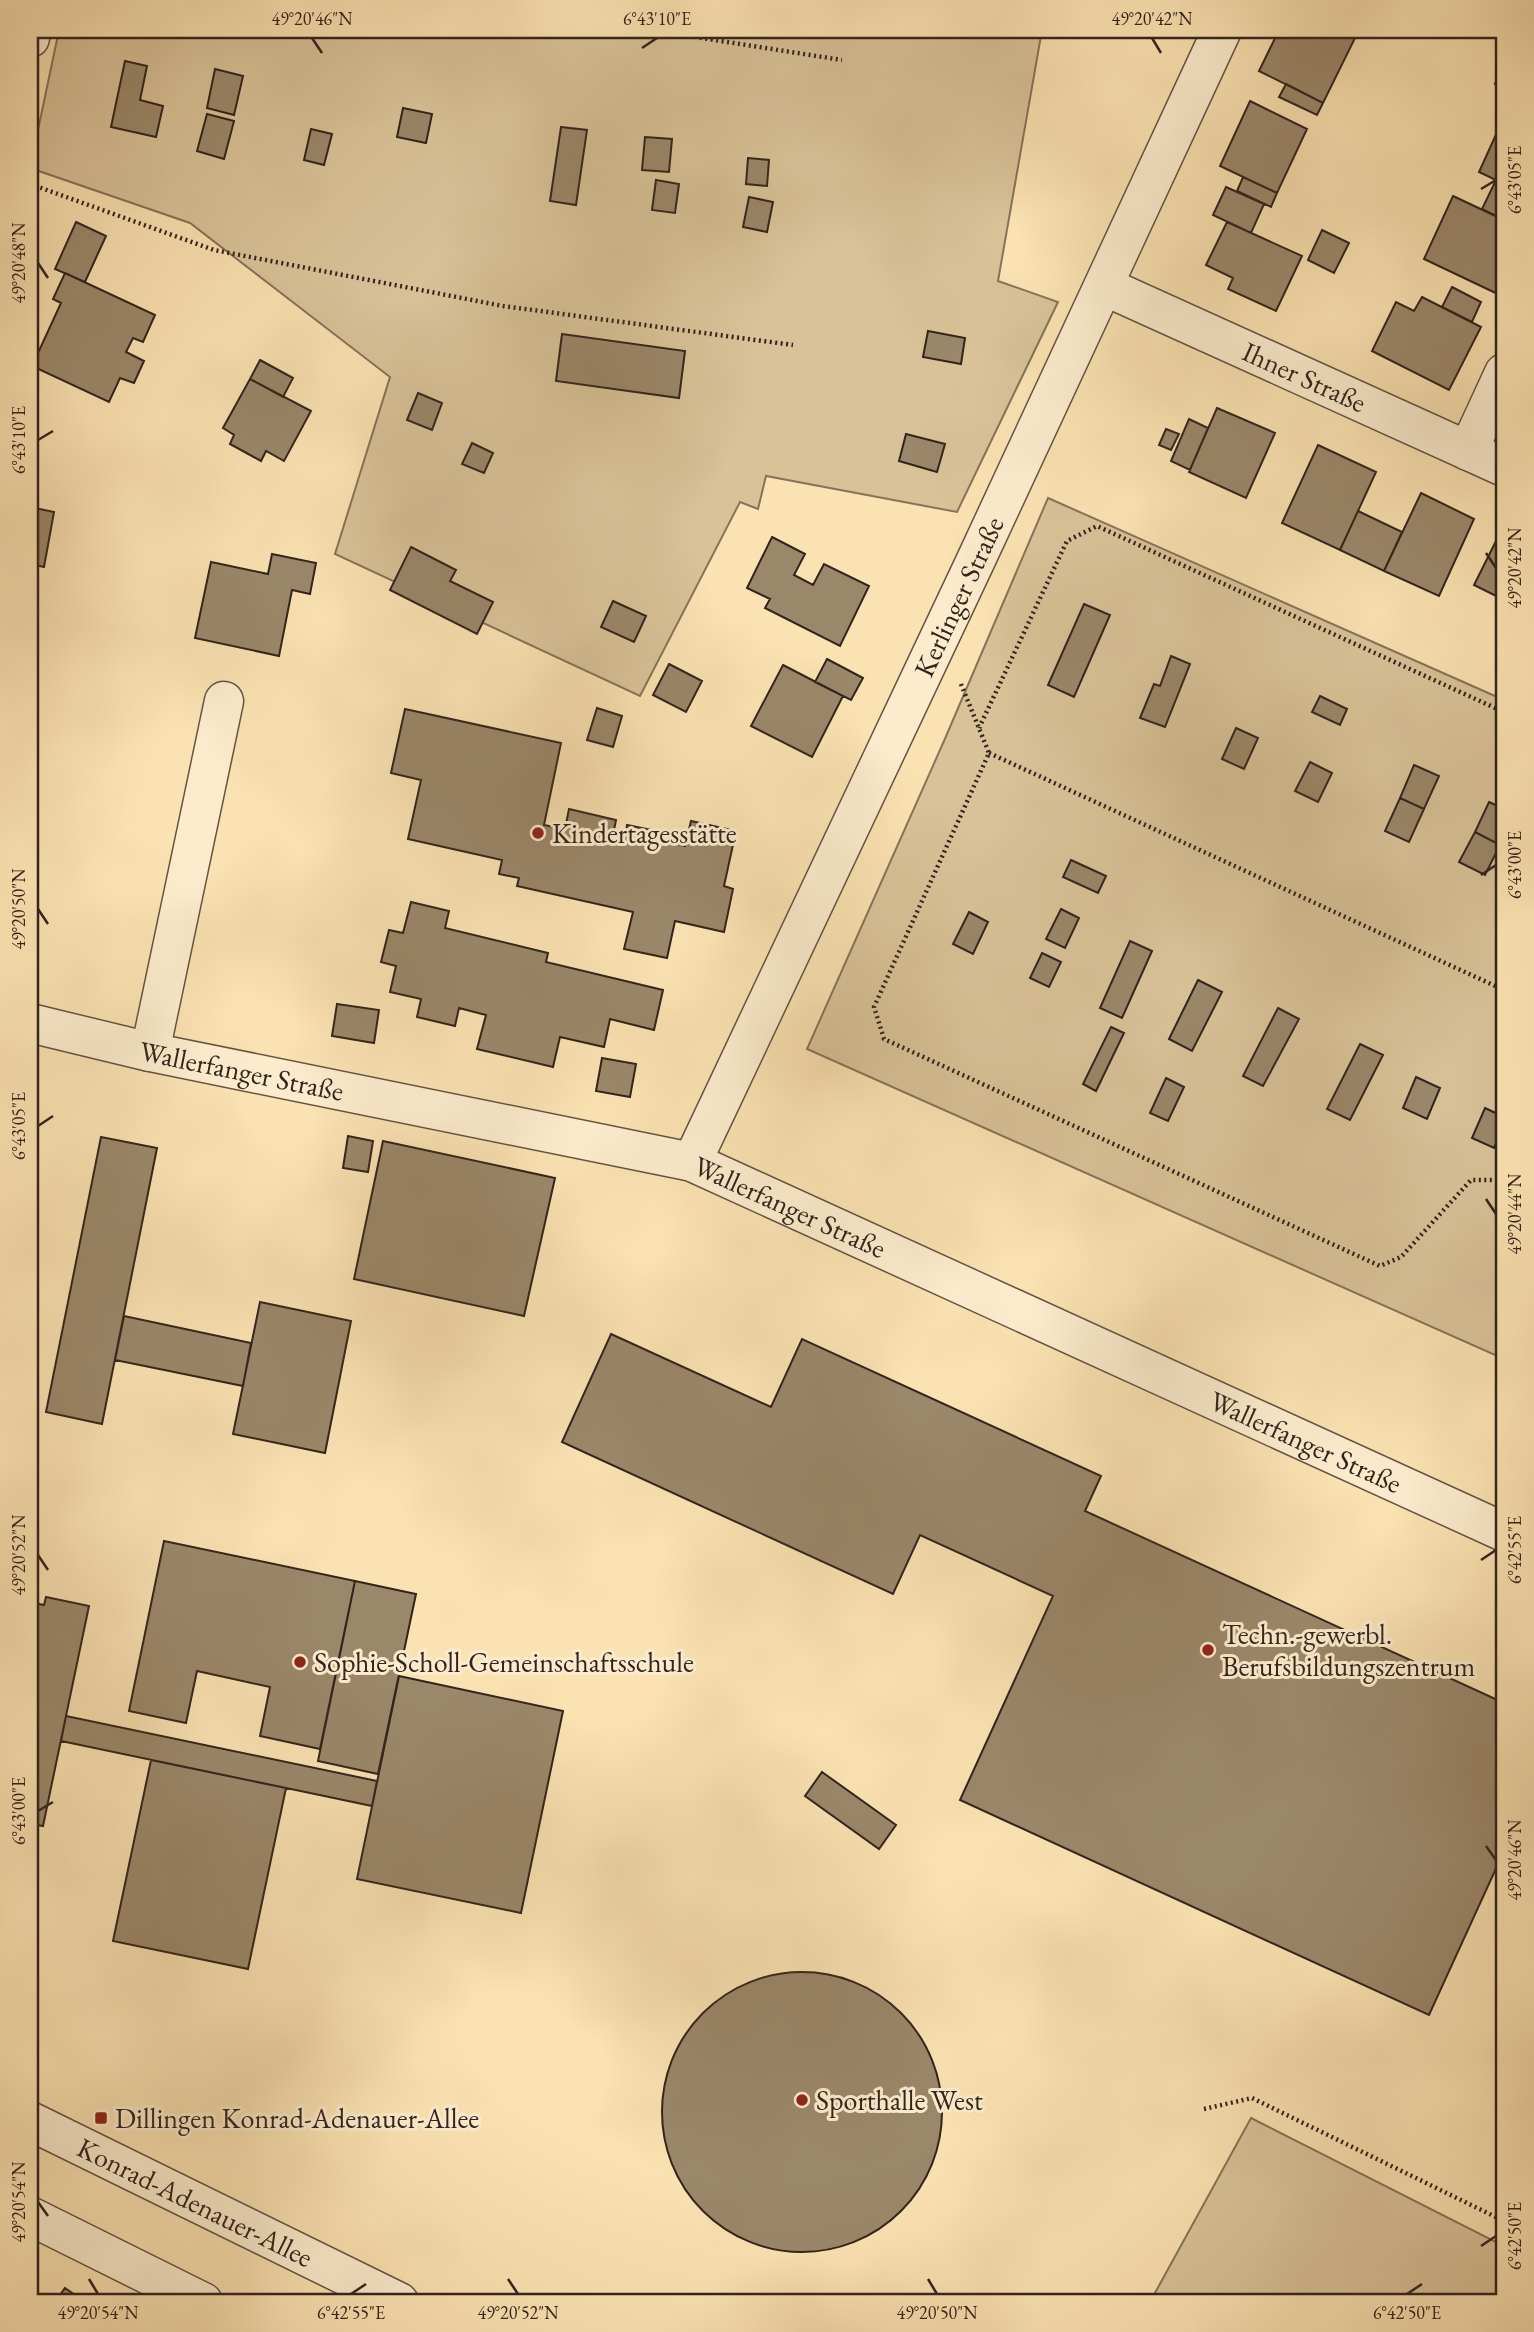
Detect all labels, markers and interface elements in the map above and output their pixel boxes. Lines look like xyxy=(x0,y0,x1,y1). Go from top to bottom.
text: 49°20'46"N xyxy=(272,7,353,30)
text: 6°43'10"E xyxy=(623,7,691,30)
text: 49°20'42"N xyxy=(1112,7,1193,30)
text: 6°43'05"E xyxy=(1503,146,1526,214)
text: 49°20'48"N xyxy=(7,222,30,303)
street label: Ihner Straße xyxy=(1237,333,1372,420)
text: 6°43'10"E xyxy=(7,406,30,474)
street label: Kerlinger Straße xyxy=(905,511,1012,683)
text: 49°20'42"N xyxy=(1503,527,1526,608)
place label: Kindertagesstätte xyxy=(552,815,737,851)
marker: Kindertagesstätte xyxy=(530,825,546,841)
text: 6°43'00"E xyxy=(1503,831,1526,899)
text: 49°20'50"N xyxy=(7,868,30,949)
street label: Wallerfanger Straße xyxy=(136,1032,347,1109)
text: 6°43'05"E xyxy=(7,1092,30,1160)
street label: Wallerfanger Straße xyxy=(688,1147,892,1266)
text: 49°20'44"N xyxy=(1503,1173,1526,1254)
street label: Wallerfanger Straße xyxy=(1204,1382,1408,1501)
text: 49°20'52"N xyxy=(7,1514,30,1595)
text: 6°42'55"E xyxy=(1503,1516,1526,1584)
place label: Techn.-gewerbl. Berufsbildungszentrum xyxy=(1222,1616,1476,1684)
marker: Techn.-gewerbl. Berufsbildungszentrum xyxy=(1200,1642,1216,1658)
place label: Sophie-Scholl-Gemeinschaftsschule xyxy=(314,1644,694,1680)
marker: Sophie-Scholl-Gemeinschaftsschule xyxy=(292,1654,308,1670)
text: 6°43'00"E xyxy=(7,1777,30,1845)
text: 49°20'46"N xyxy=(1503,1819,1526,1900)
place label: Sporthalle West xyxy=(816,2082,983,2118)
marker: Sporthalle West xyxy=(794,2092,810,2108)
place label: Dillingen Konrad-Adenauer-Allee xyxy=(115,2100,479,2136)
marker: Dillingen Konrad-Adenauer-Allee xyxy=(93,2110,109,2126)
street label: Konrad-Adenauer-Allee xyxy=(72,2129,319,2275)
text: 49°20'54"N xyxy=(7,2161,30,2242)
text: 6°42'50"E xyxy=(1503,2202,1526,2270)
text: 49°20'54"N xyxy=(58,2301,139,2324)
text: 6°42'55"E xyxy=(317,2301,385,2324)
text: 49°20'52"N xyxy=(478,2301,559,2324)
text: 49°20'50"N xyxy=(897,2301,978,2324)
text: 6°42'50"E xyxy=(1373,2301,1441,2324)

